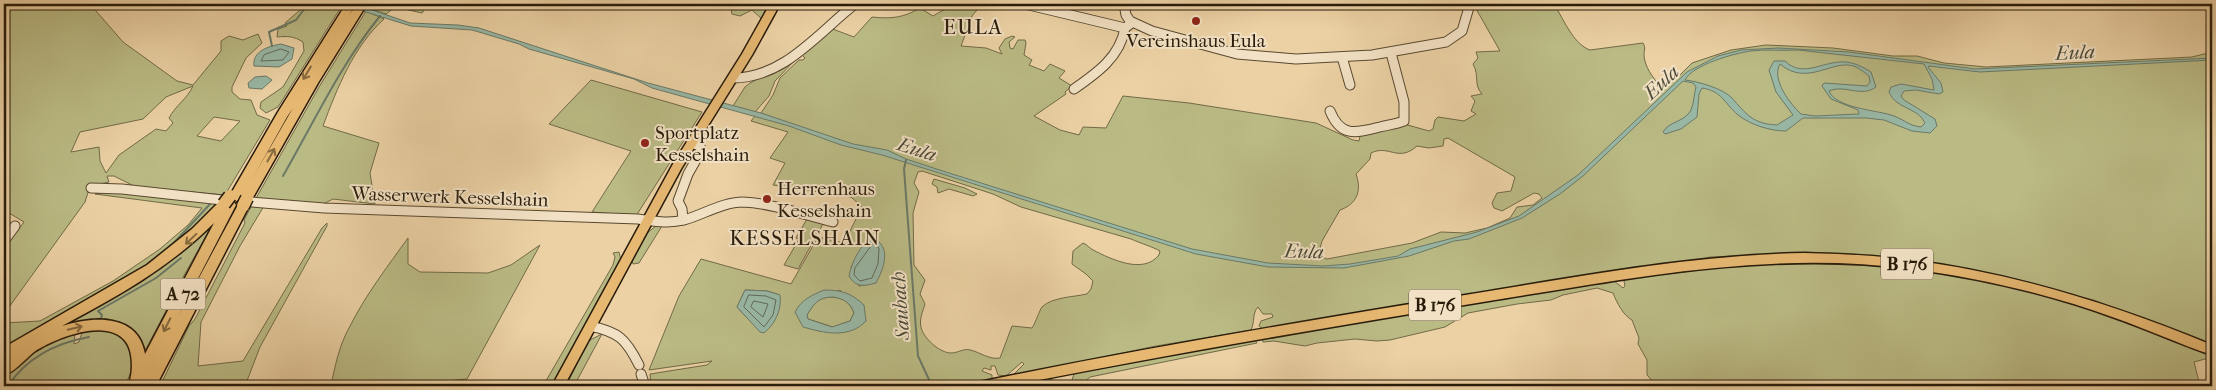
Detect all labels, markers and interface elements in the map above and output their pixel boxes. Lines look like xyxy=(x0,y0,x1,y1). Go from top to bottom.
district label: EULA xyxy=(943,15,1003,39)
marker: Vereinshaus Eula xyxy=(1190,15,1202,27)
place label: Vereinshaus Eula xyxy=(1125,30,1266,52)
water label: Eula xyxy=(2054,40,2095,65)
water label: Eula xyxy=(1638,60,1684,105)
one-way arrow xyxy=(301,66,311,80)
place label: Sportplatz Kesselshain xyxy=(655,122,750,166)
water label: Eula xyxy=(893,132,939,167)
marker: Sportplatz Kesselshain xyxy=(639,137,651,149)
one-way arrow xyxy=(266,148,276,163)
place label: Herrenhaus Kesselshain xyxy=(777,178,875,222)
street label: Wasserwerk Kesselshain xyxy=(350,183,549,211)
marker: Herrenhaus Kesselshain xyxy=(761,193,773,205)
district label: KESSELSHAIN xyxy=(729,226,881,250)
one-way arrow xyxy=(184,233,197,245)
water label: Eula xyxy=(1283,239,1324,264)
road number: B 176 xyxy=(1881,248,1933,280)
water label: Saubach xyxy=(887,271,914,342)
road number: A 72 xyxy=(160,278,206,310)
road number: B 176 xyxy=(1409,290,1461,320)
one-way arrow xyxy=(162,317,172,332)
one-way arrow xyxy=(67,323,83,332)

